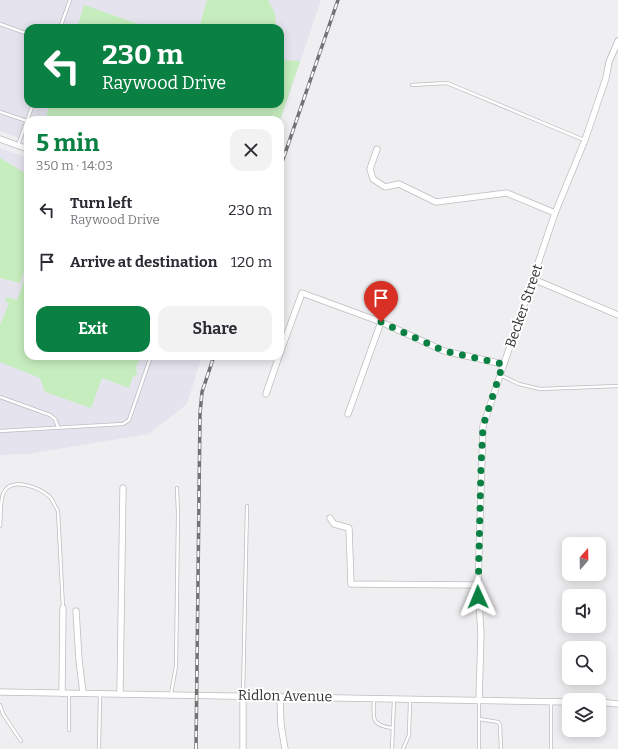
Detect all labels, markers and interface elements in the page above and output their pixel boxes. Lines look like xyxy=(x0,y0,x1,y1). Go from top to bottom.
text: 230 m xyxy=(102,38,183,71)
icon: left xyxy=(36,40,88,92)
text: Raywood Drive xyxy=(102,72,226,94)
text: 5 min xyxy=(36,129,99,157)
button: close xyxy=(230,129,272,171)
text: 350 m · 14:03 xyxy=(36,158,113,173)
text: Turn left xyxy=(70,194,132,212)
icon: left xyxy=(36,199,58,221)
text: 230 m xyxy=(228,201,272,219)
text: Raywood Drive xyxy=(70,212,160,227)
icon: arrive xyxy=(36,251,58,273)
text: Arrive at destination xyxy=(70,253,217,271)
text: 120 m xyxy=(231,253,272,271)
street label: Becker Street xyxy=(502,262,546,350)
pin xyxy=(364,281,398,322)
icon: arrive xyxy=(370,287,392,309)
button: Exit xyxy=(36,306,150,352)
button: Share xyxy=(158,306,272,352)
north arrow xyxy=(562,537,606,581)
map controls xyxy=(562,537,606,737)
position arrow xyxy=(457,576,499,618)
button: sound xyxy=(562,589,606,633)
button: search xyxy=(562,641,606,685)
street label: Ridlon Avenue xyxy=(238,687,332,705)
button: layers xyxy=(562,693,606,737)

